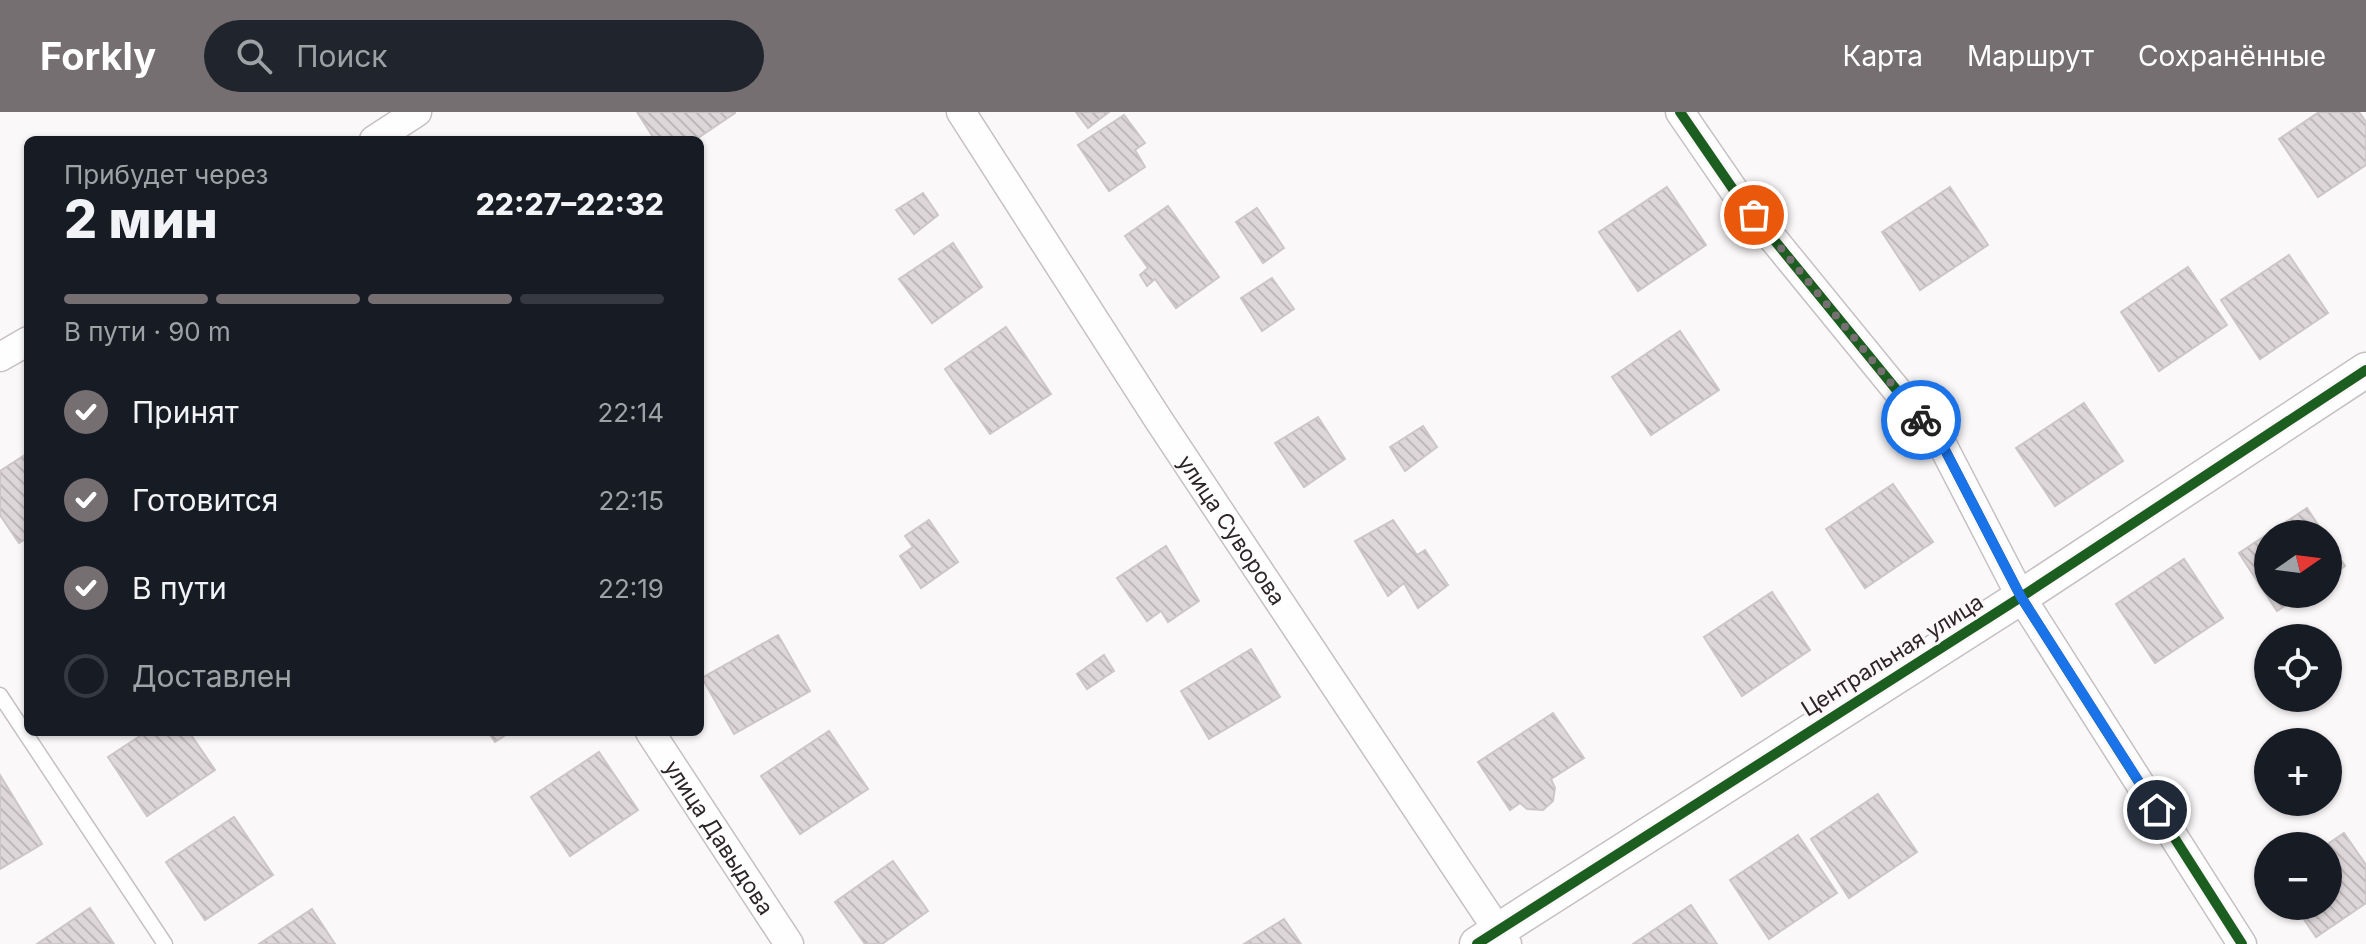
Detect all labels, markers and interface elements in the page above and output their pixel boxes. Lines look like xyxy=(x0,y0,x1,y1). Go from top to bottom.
search box xyxy=(204,20,764,92)
text: Forkly xyxy=(40,33,156,79)
icon: search xyxy=(232,34,276,78)
text: Поиск xyxy=(296,38,388,74)
text: Карта xyxy=(1843,39,1923,73)
text: Маршрут xyxy=(1967,39,2094,73)
text: Сохранённые xyxy=(2138,39,2326,73)
text: Прибудет через xyxy=(64,159,268,190)
pin xyxy=(1720,181,1788,249)
text: 22:27–22:32 xyxy=(476,186,664,222)
text: 2 мин xyxy=(64,188,218,251)
icon: bag xyxy=(1732,193,1776,237)
text: В пути · 90 m xyxy=(64,316,231,347)
courier xyxy=(1881,380,1961,460)
icon: check xyxy=(64,390,108,434)
text: Принят xyxy=(132,394,239,430)
text: 22:14 xyxy=(597,397,664,428)
icon: bike xyxy=(1899,398,1943,442)
street label: улица Суворова xyxy=(1173,450,1291,610)
icon: check xyxy=(64,478,108,522)
text: Готовится xyxy=(132,482,278,518)
text: 22:15 xyxy=(598,485,664,516)
north arrow xyxy=(2254,520,2342,608)
map controls xyxy=(2254,520,2342,920)
icon: check xyxy=(64,566,108,610)
text: В пути xyxy=(132,570,227,606)
text: 22:19 xyxy=(598,573,664,604)
street label: Центральная улица xyxy=(1796,588,1988,722)
button: locate xyxy=(2254,624,2342,712)
text: Доставлен xyxy=(132,658,292,694)
button: + xyxy=(2254,728,2342,816)
street label: улица Давыдова xyxy=(659,755,779,920)
pin xyxy=(2123,776,2191,844)
icon: home xyxy=(2135,788,2179,832)
button: − xyxy=(2254,832,2342,920)

